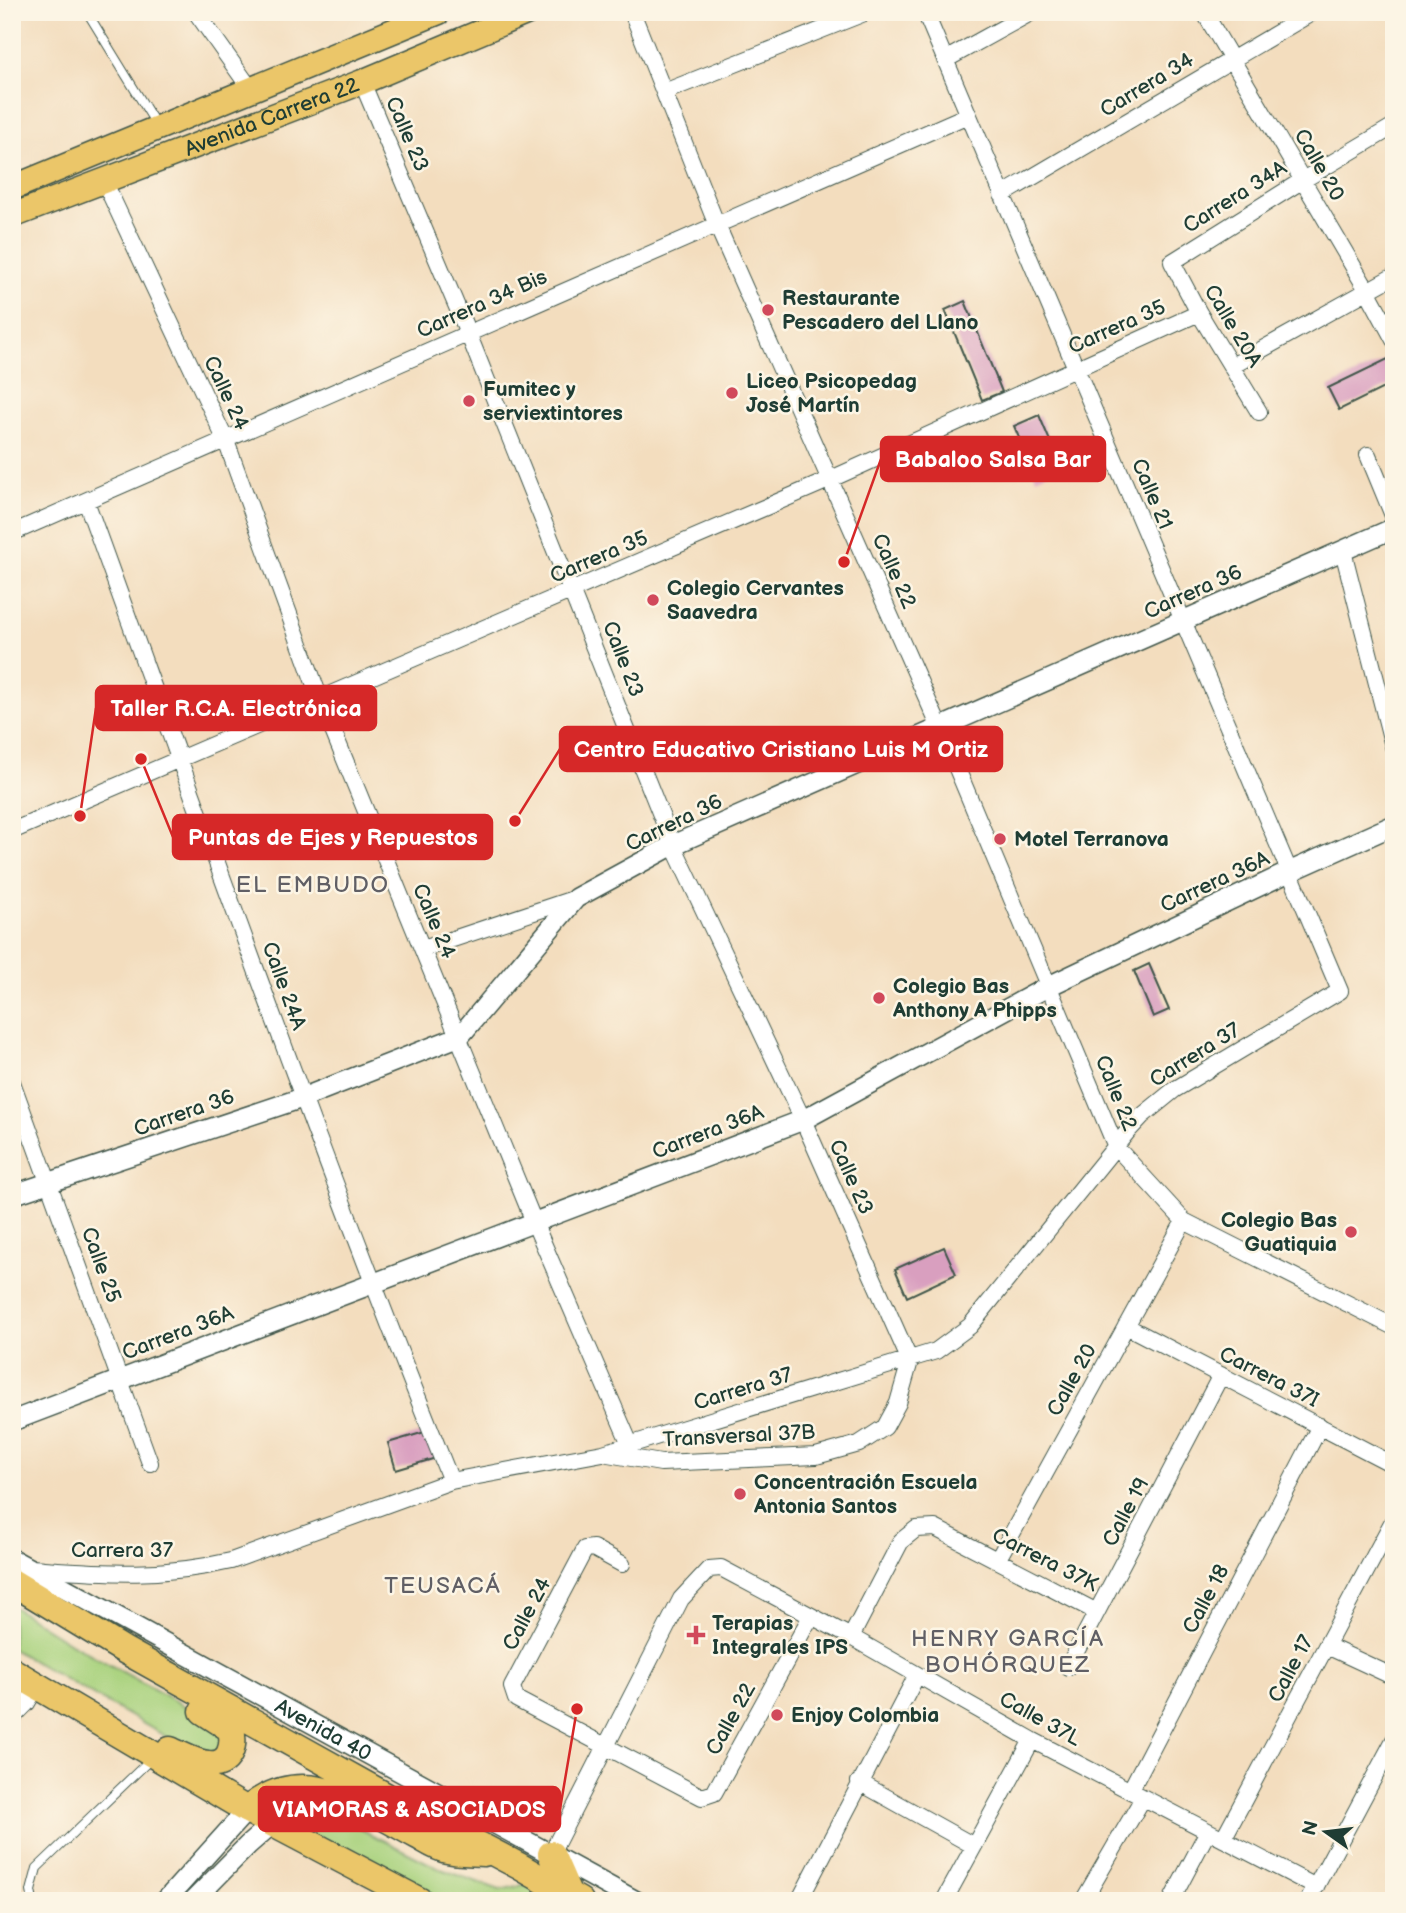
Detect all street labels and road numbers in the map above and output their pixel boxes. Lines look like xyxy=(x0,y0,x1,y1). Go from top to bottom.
street label: Carrera 34 xyxy=(1096,47,1198,123)
street label: Avenida Carrera 22 xyxy=(181,72,363,161)
street label: Calle 23 xyxy=(380,93,434,175)
street label: Calle 20 xyxy=(1288,125,1350,205)
street label: Carrera 34A xyxy=(1179,155,1291,239)
street label: Carrera 34 Bis xyxy=(413,264,551,344)
street label: Calle 20A xyxy=(1199,280,1267,372)
street label: Carrera 35 xyxy=(1065,294,1169,360)
street label: Calle 24 xyxy=(198,352,254,434)
street label: Calle 21 xyxy=(1126,455,1178,533)
street label: Carrera 35 xyxy=(546,525,652,589)
street label: Calle 22 xyxy=(867,530,922,613)
street label: Carrera 36 xyxy=(1140,559,1246,625)
street label: Calle 23 xyxy=(597,618,649,700)
street label: Carrera 36 xyxy=(622,789,727,857)
street label: Carrera 36A xyxy=(1157,846,1274,918)
street label: Calle 24 xyxy=(407,880,461,962)
street label: Calle 24A xyxy=(257,939,312,1034)
street label: Carrera 37 xyxy=(1145,1017,1245,1093)
street label: Calle 22 xyxy=(1090,1052,1143,1135)
street label: Carrera 36 xyxy=(131,1084,238,1142)
street label: Carrera 36A xyxy=(649,1099,767,1165)
street label: Calle 23 xyxy=(824,1136,878,1218)
street label: Calle 25 xyxy=(76,1224,126,1306)
street label: Carrera 36A xyxy=(119,1300,237,1366)
street label: Calle 20 xyxy=(1042,1339,1102,1421)
street label: Carrera 37I xyxy=(1215,1341,1323,1413)
street label: Carrera 37 xyxy=(691,1362,796,1416)
street label: Transversal 37B xyxy=(662,1420,816,1452)
street label: Calle 19 xyxy=(1097,1473,1155,1551)
street label: Carrera 37K xyxy=(988,1523,1103,1598)
street label: Carrera 37 xyxy=(71,1538,174,1563)
street label: Calle 18 xyxy=(1177,1560,1235,1638)
street label: Calle 24 xyxy=(497,1573,557,1655)
street label: Calle 17 xyxy=(1263,1630,1319,1707)
street label: Calle 22 xyxy=(701,1678,761,1760)
street label: Calle 37L xyxy=(995,1686,1085,1752)
street label: Avenida 40 xyxy=(271,1693,376,1766)

